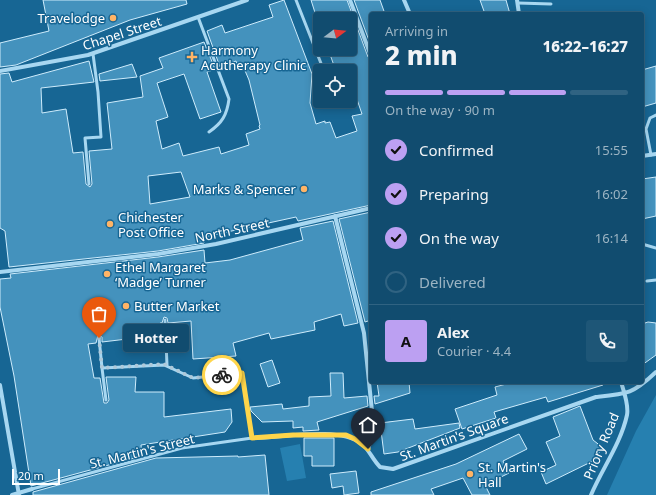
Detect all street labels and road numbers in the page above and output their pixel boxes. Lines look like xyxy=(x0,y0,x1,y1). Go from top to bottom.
street label: Chapel Street xyxy=(80,12,164,54)
street label: North Street xyxy=(193,213,271,247)
street label: St. Martin's Square xyxy=(397,409,511,465)
street label: Priory Road xyxy=(579,410,623,482)
street label: St. Martin's Street xyxy=(88,429,197,473)

